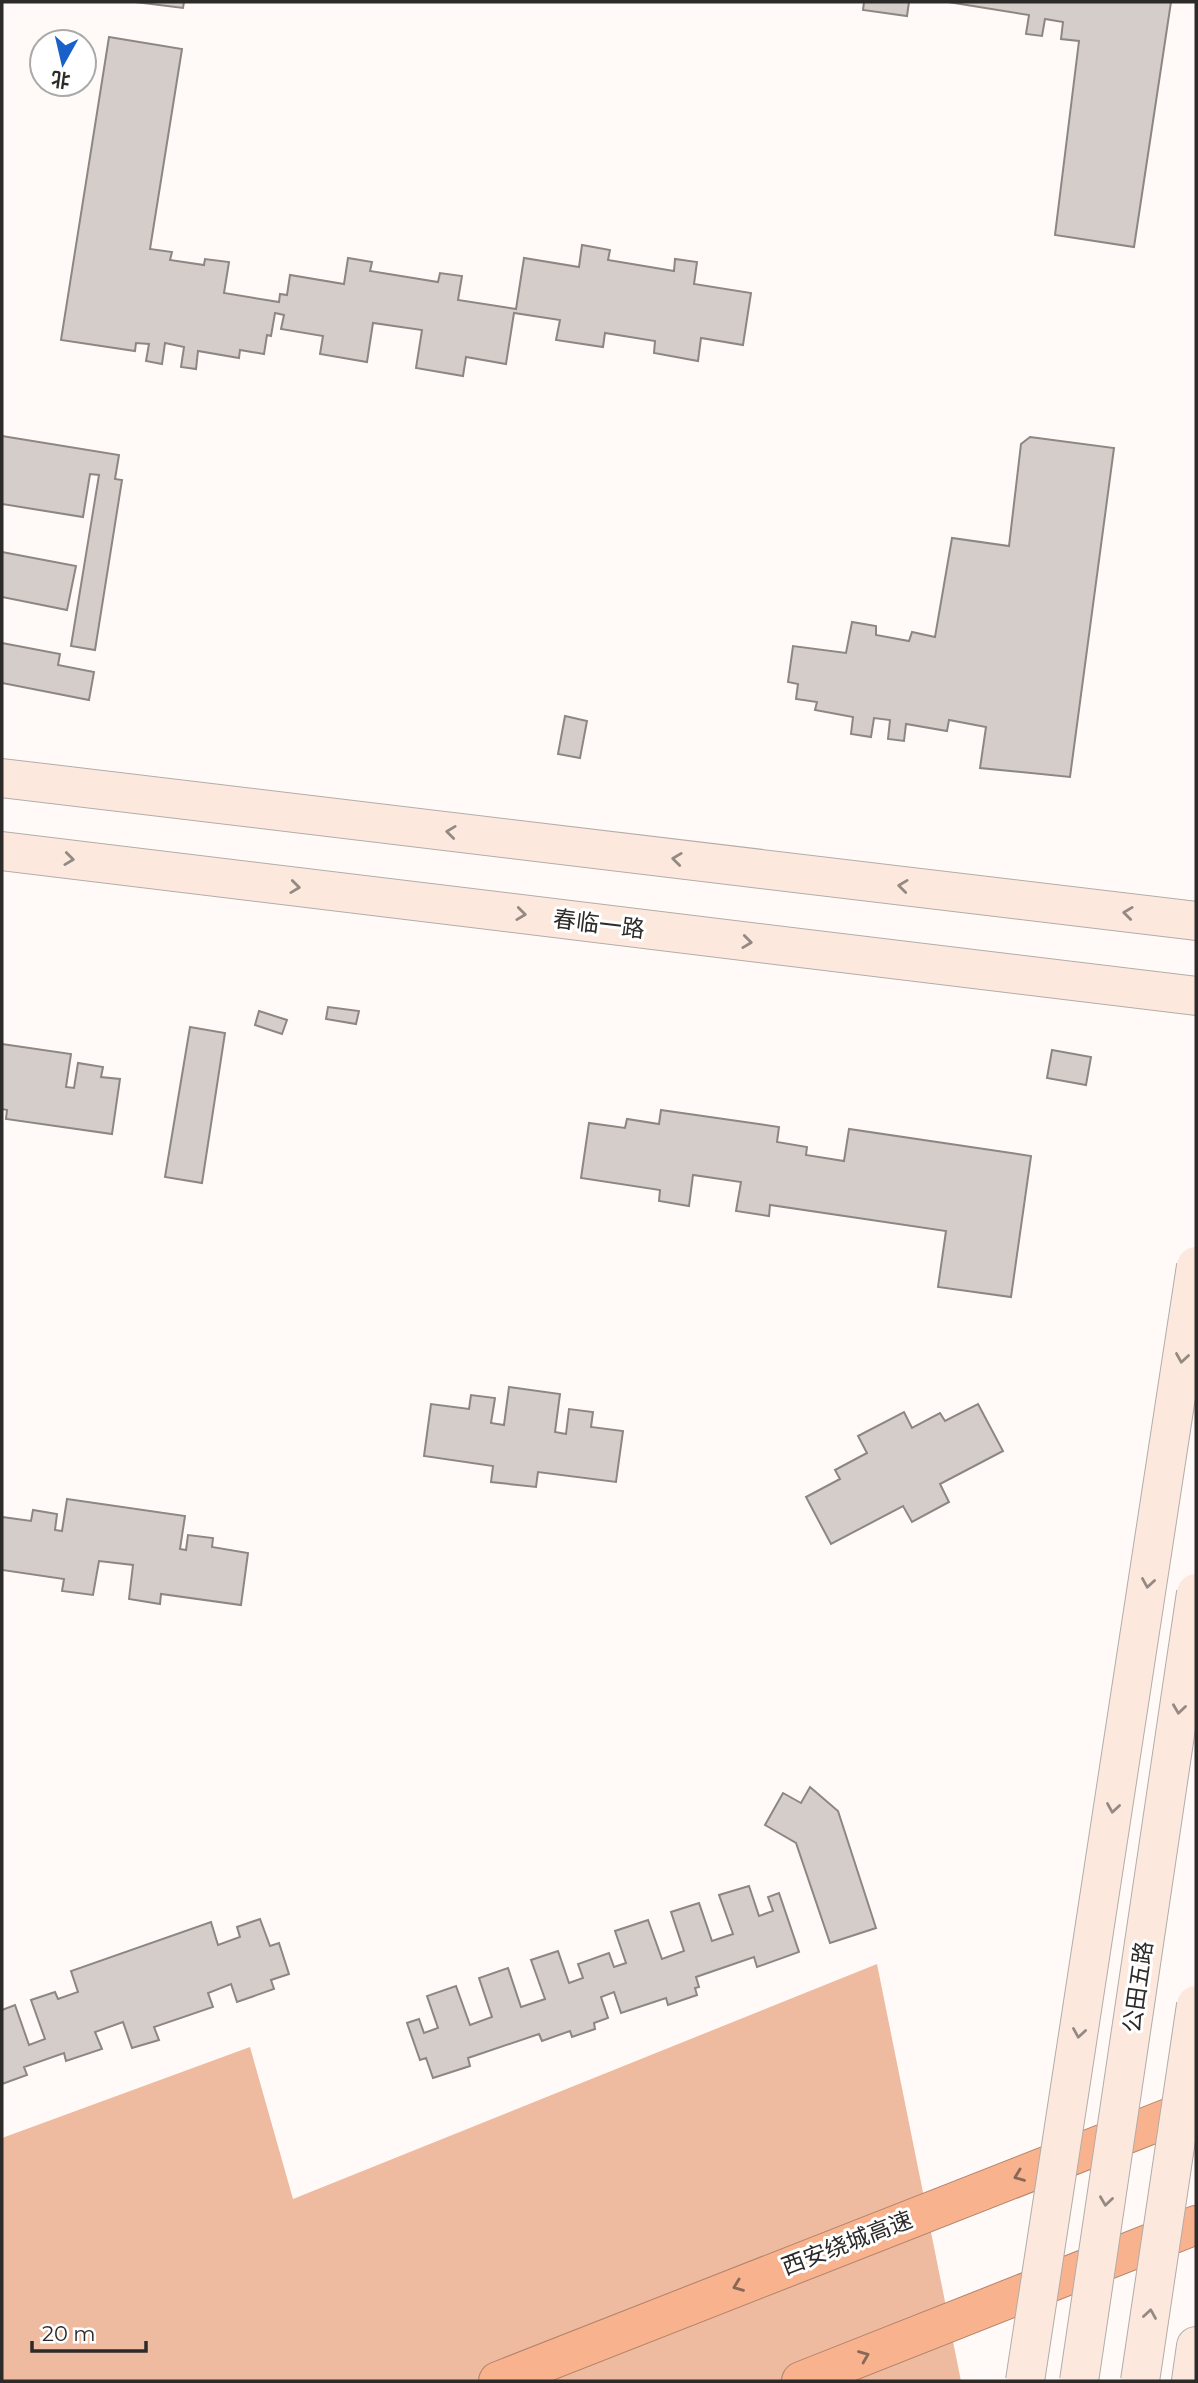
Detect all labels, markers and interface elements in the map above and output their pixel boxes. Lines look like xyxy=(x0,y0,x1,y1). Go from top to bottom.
north arrow xyxy=(28,28,98,98)
text: 北 xyxy=(50,67,72,92)
one-way arrow xyxy=(445,824,457,839)
one-way arrow xyxy=(671,851,683,866)
one-way arrow xyxy=(64,852,75,867)
one-way arrow xyxy=(897,878,908,893)
one-way arrow xyxy=(289,879,301,894)
street label: 春临一路 xyxy=(552,904,646,944)
one-way arrow xyxy=(1123,905,1134,920)
one-way arrow xyxy=(515,907,527,922)
one-way arrow xyxy=(741,934,753,949)
one-way arrow xyxy=(1175,1352,1190,1364)
one-way arrow xyxy=(1140,1577,1155,1589)
one-way arrow xyxy=(1172,1703,1187,1715)
one-way arrow xyxy=(1106,1802,1121,1814)
street label: 公田五路 xyxy=(1118,1939,1158,2035)
one-way arrow xyxy=(1071,2027,1086,2039)
one-way arrow xyxy=(1013,2168,1025,2182)
one-way arrow xyxy=(1099,2195,1114,2207)
street label: 西安绕城高速 xyxy=(778,2205,916,2281)
one-way arrow xyxy=(733,2277,745,2291)
one-way arrow xyxy=(1142,2308,1157,2320)
scale bar xyxy=(32,2310,145,2354)
text: 20 m xyxy=(42,2321,96,2346)
one-way arrow xyxy=(858,2351,870,2365)

